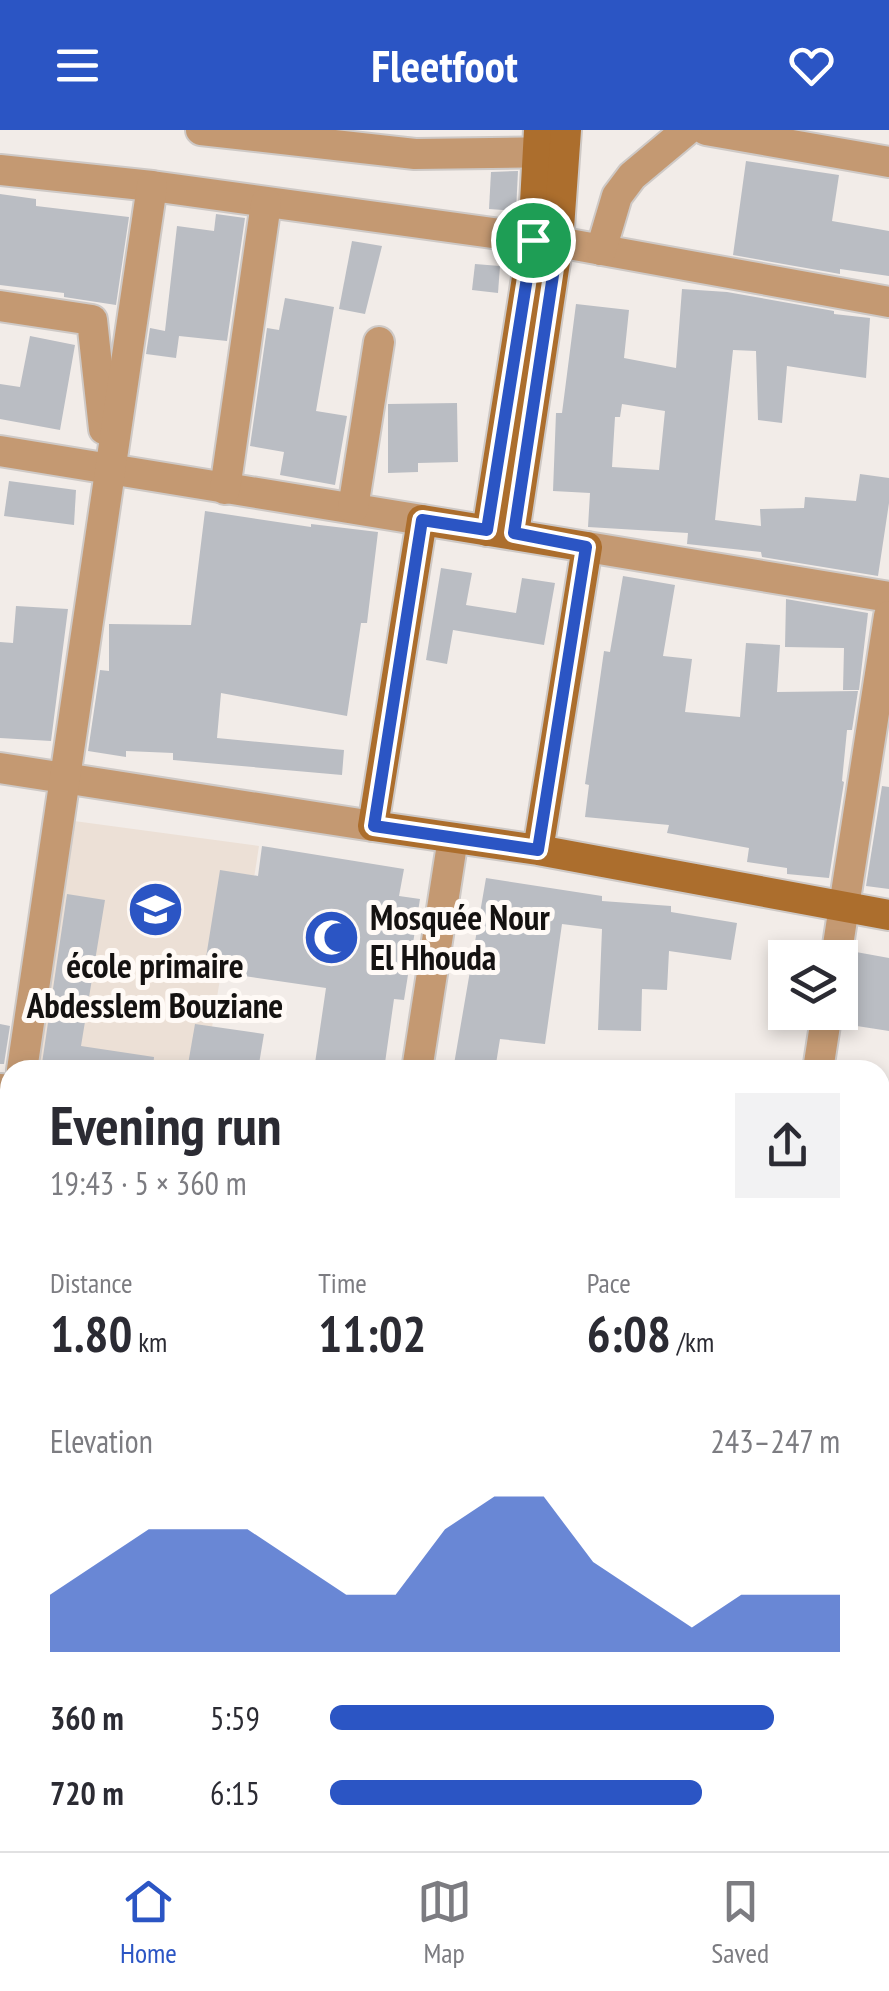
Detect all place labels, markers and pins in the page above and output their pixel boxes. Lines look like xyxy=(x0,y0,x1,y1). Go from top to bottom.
pin xyxy=(491,198,576,283)
school or university icon: école primaire Abdesslem Bouziane xyxy=(125,879,185,939)
place label: Mosquée Nour El Hhouda xyxy=(370,894,550,980)
mosque icon: Mosquée Nour El Hhouda xyxy=(301,907,361,967)
place label: école primaire Abdesslem Bouziane xyxy=(26,942,283,1028)

